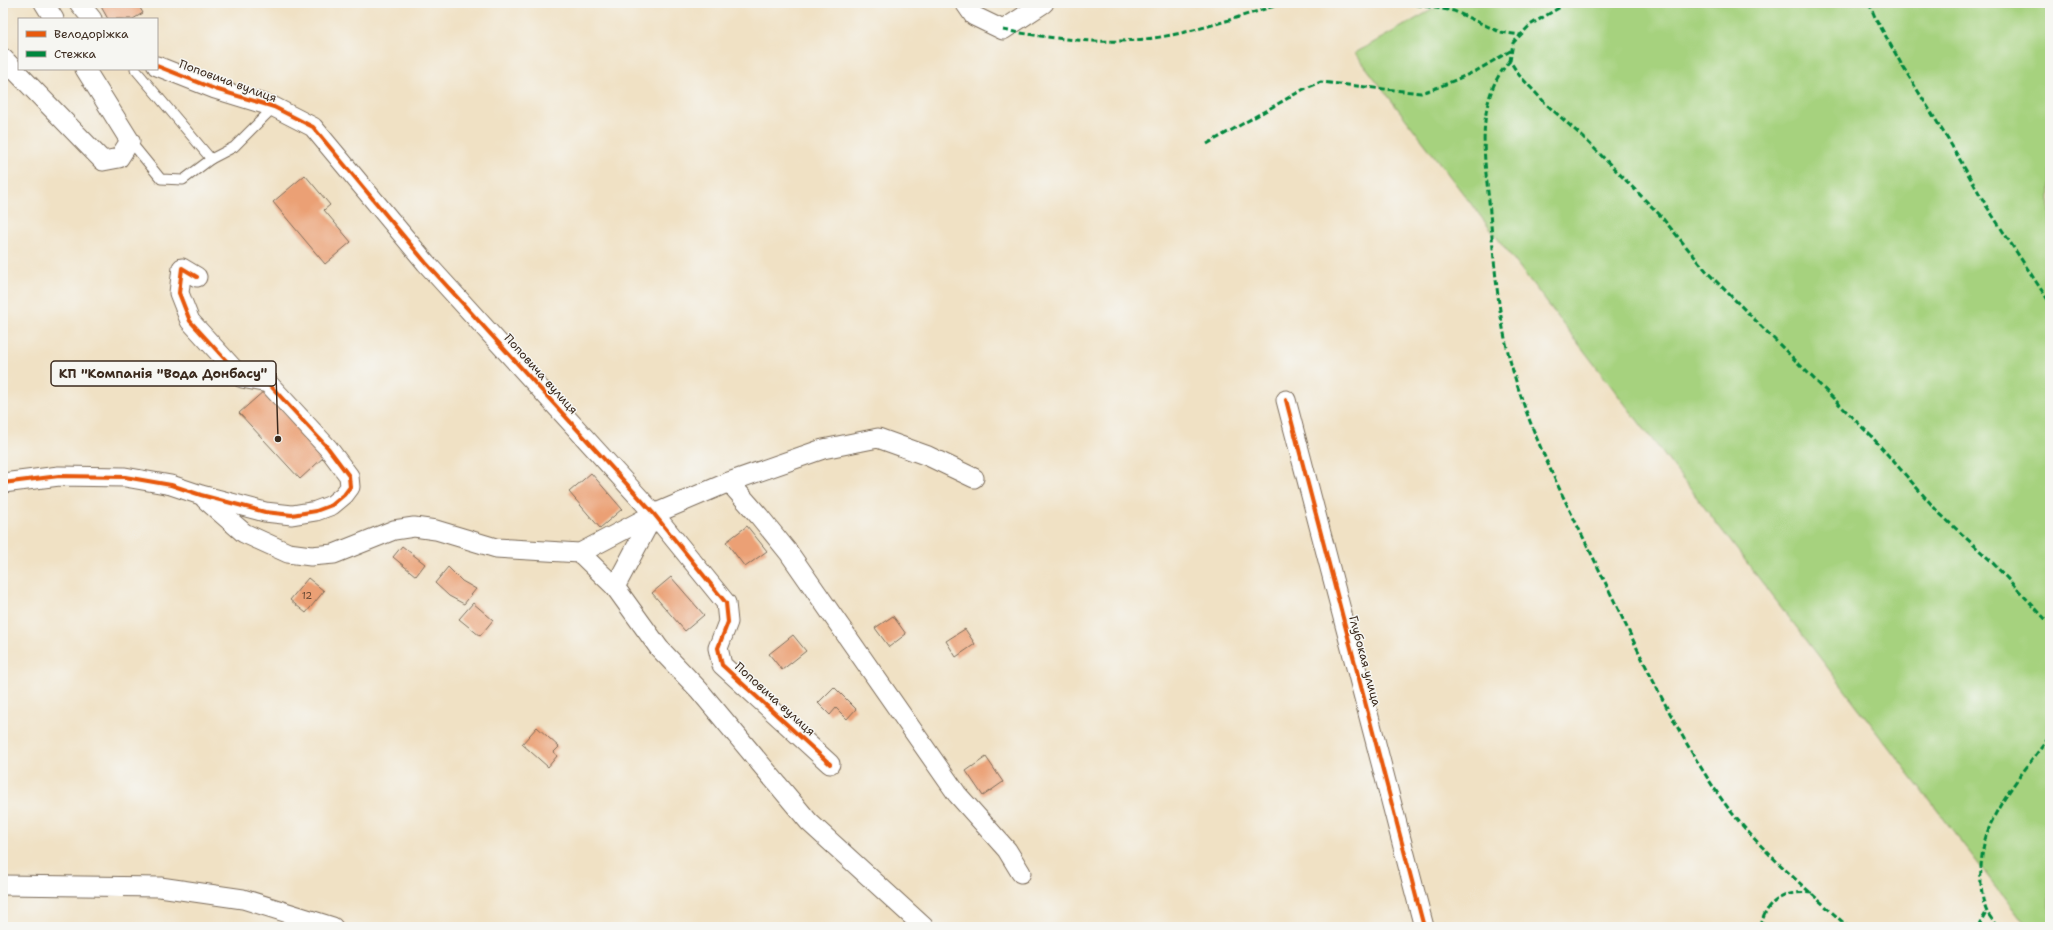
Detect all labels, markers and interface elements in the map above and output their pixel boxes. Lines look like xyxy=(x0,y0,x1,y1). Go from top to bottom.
legend xyxy=(18,18,158,70)
text: Велодоріжка xyxy=(54,26,129,42)
text: Стежка xyxy=(54,46,96,62)
street label: Поповича вулиця xyxy=(177,56,279,106)
street label: Поповича вулиця xyxy=(501,330,581,418)
callout: КП "Компанія "Вода Донбасу" xyxy=(51,361,276,386)
text: КП "Компанія "Вода Донбасу" xyxy=(59,365,267,382)
house number: 12 xyxy=(302,589,312,602)
street label: Глубокая улица xyxy=(1345,614,1385,709)
street label: Поповича вулиця xyxy=(731,659,819,739)

